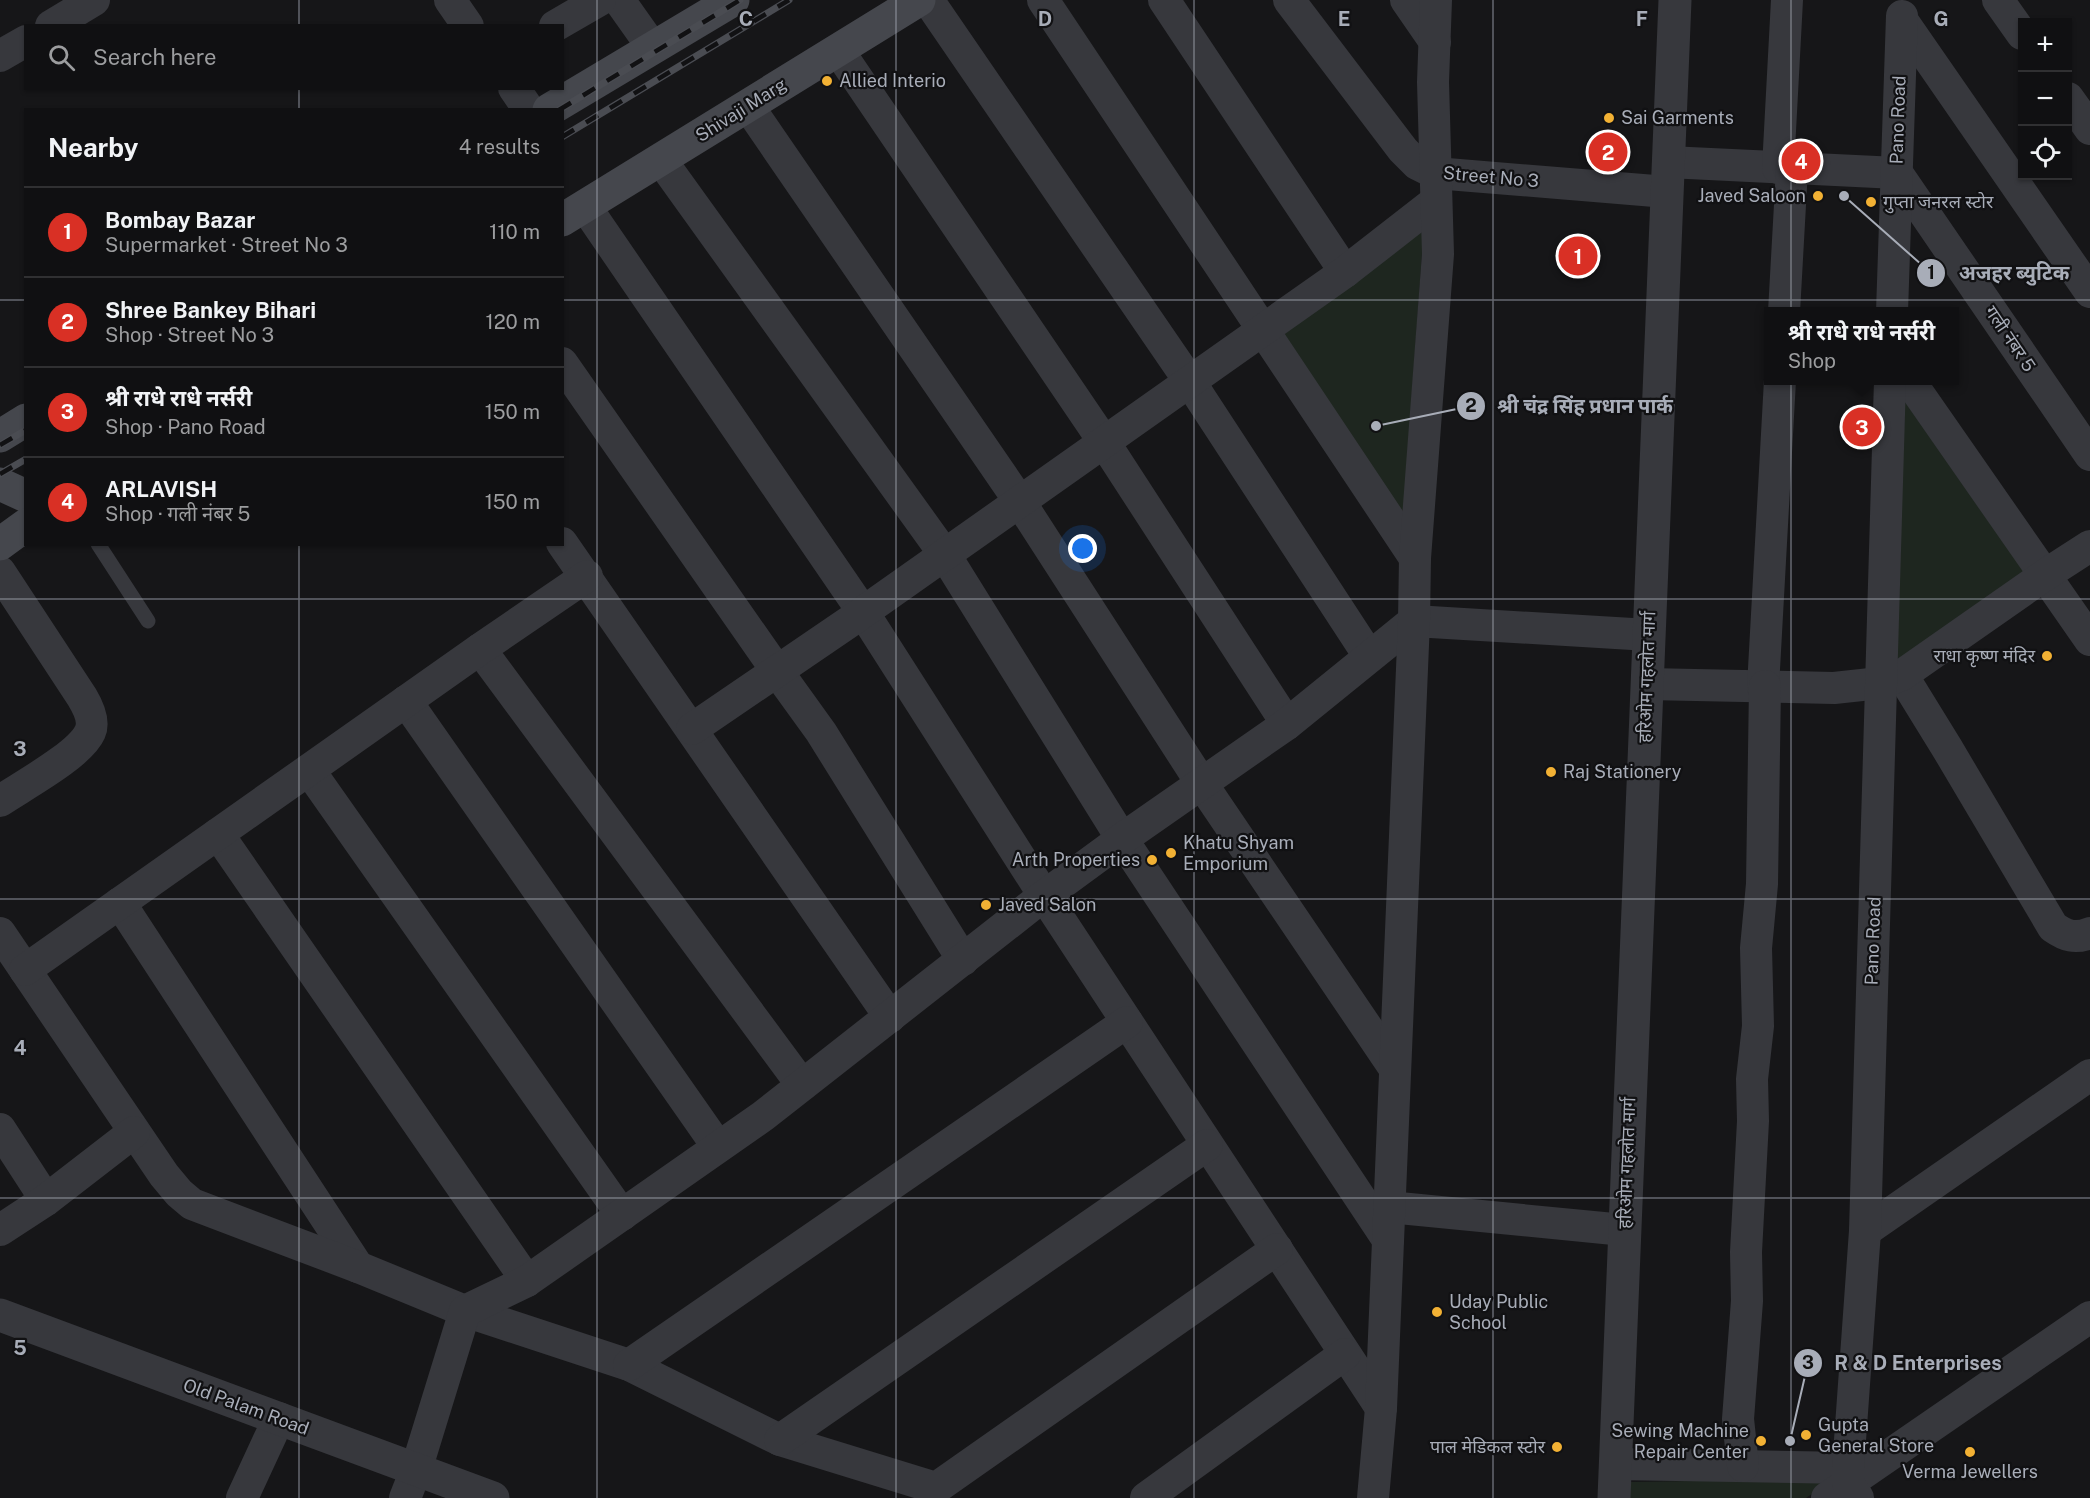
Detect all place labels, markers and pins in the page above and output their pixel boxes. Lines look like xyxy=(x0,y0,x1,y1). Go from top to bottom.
place label: Allied Interio xyxy=(839,70,946,91)
marker: Allied Interio xyxy=(820,74,834,88)
place label: Sai Garments xyxy=(1621,107,1734,128)
marker: Sai Garments xyxy=(1602,111,1616,125)
pin: 2 xyxy=(1588,130,1628,174)
pin: 4 xyxy=(1782,138,1820,184)
place label: Javed Saloon xyxy=(1697,185,1806,206)
marker: Javed Saloon xyxy=(1811,189,1825,203)
place label: गुप्ता जनरल स्टोर xyxy=(1883,191,1994,214)
marker: गुप्ता जनरल स्टोर xyxy=(1864,195,1878,209)
pin: 1 xyxy=(1558,234,1598,278)
callout: अजहर ब्युटिक xyxy=(1916,254,2081,292)
callout: श्री चंद्र सिंह प्रधान पार्क xyxy=(1456,387,1685,425)
pin: 3 xyxy=(1842,404,1882,450)
place label: राधा कृष्ण मंदिर xyxy=(1934,645,2036,668)
marker: राधा कृष्ण मंदिर xyxy=(2040,649,2054,663)
place label: Raj Stationery xyxy=(1563,761,1682,782)
marker: Raj Stationery xyxy=(1544,765,1558,779)
place label: Khatu Shyam Emporium xyxy=(1183,832,1294,874)
marker: Khatu Shyam Emporium xyxy=(1164,846,1178,860)
place label: Arth Properties xyxy=(1012,849,1140,870)
marker: Arth Properties xyxy=(1145,853,1159,867)
place label: Javed Salon xyxy=(998,894,1096,915)
marker: Javed Salon xyxy=(979,898,993,912)
place label: Uday Public School xyxy=(1449,1291,1548,1333)
marker: Uday Public School xyxy=(1430,1305,1444,1319)
callout: R & D Enterprises xyxy=(1793,1344,2014,1382)
place label: Gupta General Store xyxy=(1818,1414,1934,1456)
place label: Sewing Machine Repair Center xyxy=(1611,1420,1749,1462)
marker: Gupta General Store xyxy=(1799,1428,1813,1442)
marker: Sewing Machine Repair Center xyxy=(1754,1434,1768,1448)
place label: पाल मेडिकल स्टोर xyxy=(1430,1436,1546,1457)
marker: पाल मेडिकल स्टोर xyxy=(1550,1440,1564,1454)
marker: Verma Jewellers xyxy=(1963,1445,1977,1459)
place label: Verma Jewellers xyxy=(1902,1461,2038,1482)

